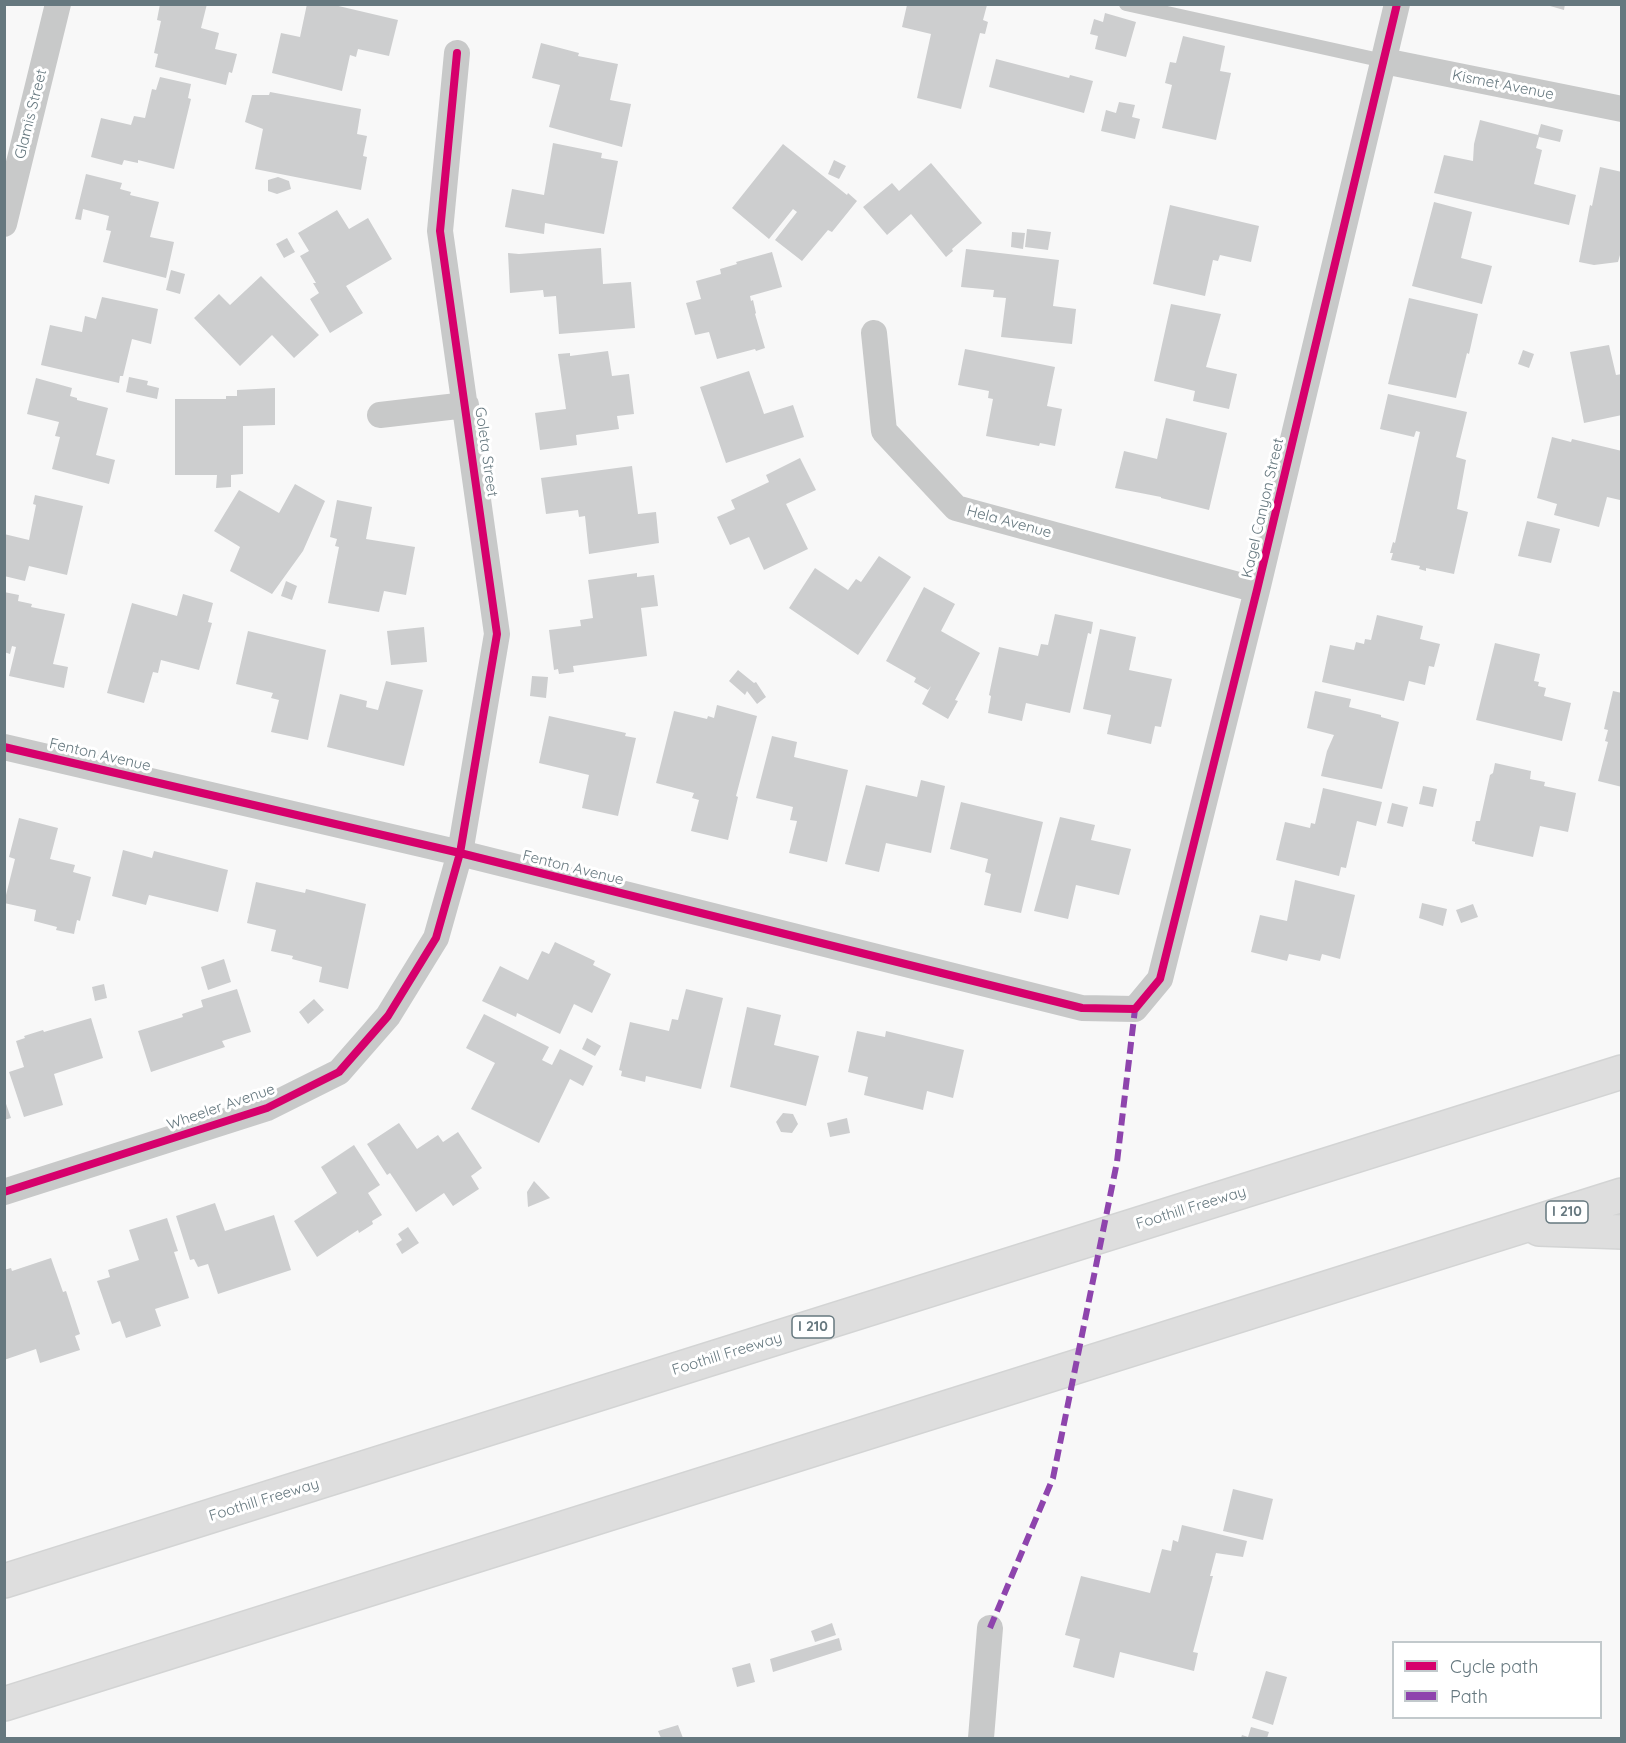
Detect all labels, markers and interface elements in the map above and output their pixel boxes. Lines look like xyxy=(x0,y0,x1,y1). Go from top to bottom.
street label: Kismet Avenue xyxy=(1451,66,1555,104)
street label: Glamis Street xyxy=(11,67,51,161)
street label: Goleta Street xyxy=(471,406,501,498)
street label: Kagel Canyon Street xyxy=(1238,436,1288,580)
street label: Hela Avenue xyxy=(965,502,1053,542)
street label: Fenton Avenue xyxy=(48,735,152,775)
street label: Fenton Avenue xyxy=(521,847,625,889)
street label: Wheeler Avenue xyxy=(165,1080,277,1134)
street label: Foothill Freeway xyxy=(1134,1183,1248,1233)
road number: I 210 xyxy=(1546,1201,1588,1223)
road number: I 210 xyxy=(792,1316,834,1338)
street label: Foothill Freeway xyxy=(670,1329,784,1379)
street label: Foothill Freeway xyxy=(207,1475,321,1525)
legend xyxy=(1392,1641,1602,1719)
text: Cycle path xyxy=(1450,1655,1538,1678)
text: Path xyxy=(1450,1685,1488,1708)

